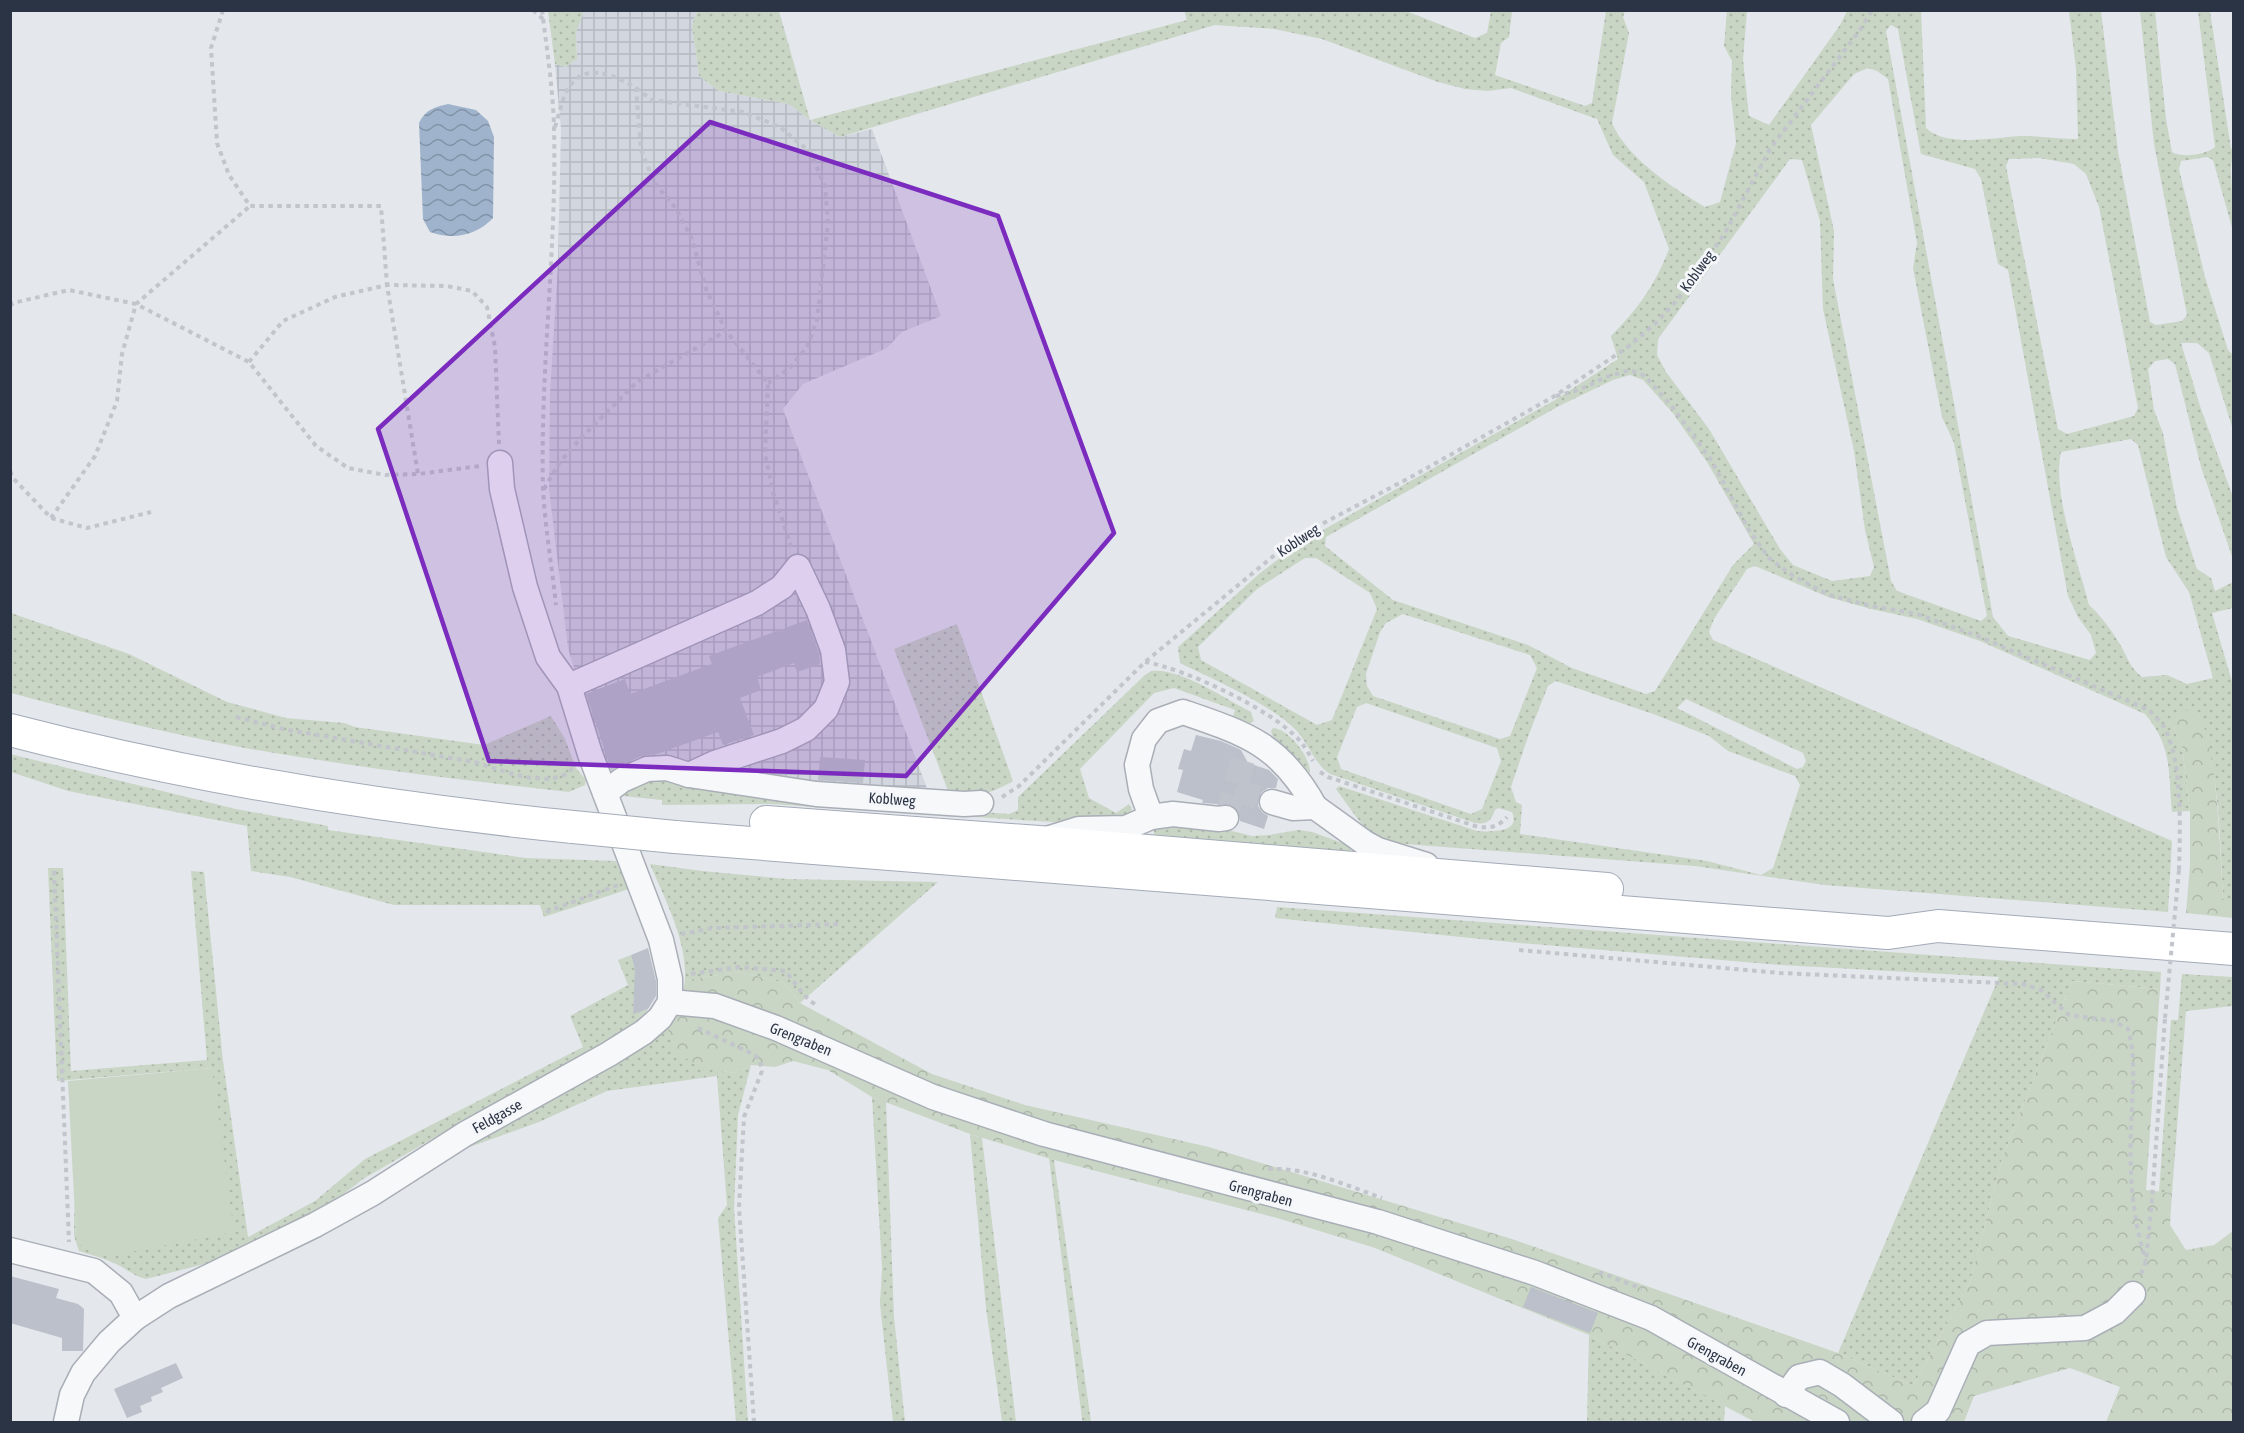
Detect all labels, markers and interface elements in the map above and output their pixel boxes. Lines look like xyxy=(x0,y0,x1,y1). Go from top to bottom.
street label: Koblweg xyxy=(1676,247,1718,295)
street label: Koblweg xyxy=(1274,520,1323,560)
street label: Koblweg xyxy=(868,789,917,809)
street label: Grengraben xyxy=(768,1019,834,1059)
street label: Feldgasse xyxy=(469,1095,525,1137)
street label: Grengraben xyxy=(1227,1176,1295,1210)
street label: Grengraben xyxy=(1684,1333,1750,1379)

